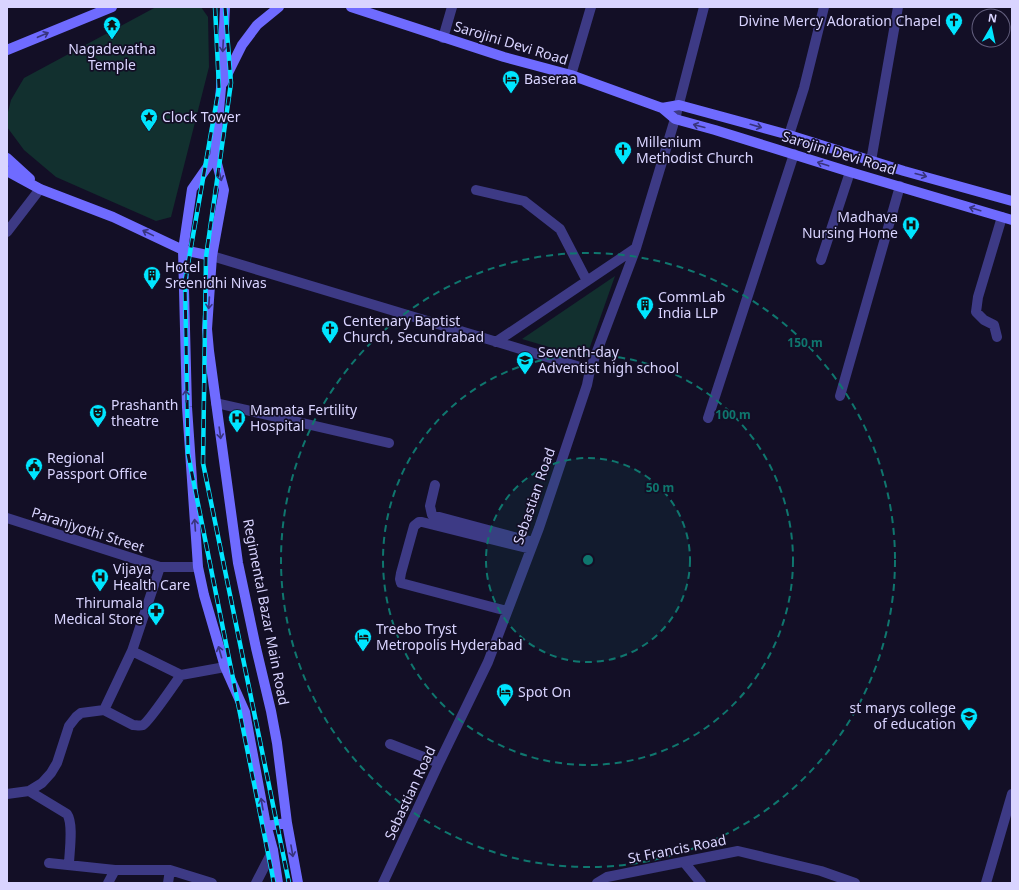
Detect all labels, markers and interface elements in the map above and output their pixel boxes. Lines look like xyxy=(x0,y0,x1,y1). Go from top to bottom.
north arrow xyxy=(971,8,1011,48)
text: N xyxy=(987,10,998,26)
place label: Divine Mercy Adoration Chapel xyxy=(738,11,941,30)
church icon: Divine Mercy Adoration Chapel xyxy=(944,11,964,36)
temple icon: Nagadevatha Temple xyxy=(102,15,122,40)
street label: Sarojini Devi Road xyxy=(452,16,571,69)
one-way arrow xyxy=(37,31,49,38)
place label: Nagadevatha Temple xyxy=(68,39,156,74)
one-way arrow xyxy=(220,39,227,52)
hotel icon: Baseraa xyxy=(501,69,521,94)
place label: Baseraa xyxy=(524,69,577,88)
place icon: Clock Tower xyxy=(139,107,159,132)
place label: Clock Tower xyxy=(162,107,241,126)
one-way arrow xyxy=(693,121,706,129)
one-way arrow xyxy=(749,123,762,130)
street label: Sarojini Devi Road xyxy=(780,126,899,179)
place label: Millenium Methodist Church xyxy=(636,132,753,167)
church icon: Millenium Methodist Church xyxy=(613,140,633,165)
one-way arrow xyxy=(817,160,830,167)
one-way arrow xyxy=(216,168,224,181)
one-way arrow xyxy=(914,172,927,180)
one-way arrow xyxy=(968,205,981,212)
place label: Madhava Nursing Home xyxy=(802,207,898,242)
hospital icon: Madhava Nursing Home xyxy=(901,215,921,240)
one-way arrow xyxy=(142,229,154,236)
place label: Hotel Sreenidhi Nivas xyxy=(165,257,267,292)
building icon: Hotel Sreenidhi Nivas xyxy=(142,265,162,290)
place label: CommLab India LLP xyxy=(658,287,725,322)
building icon: CommLab India LLP xyxy=(635,295,655,320)
one-way arrow xyxy=(205,296,212,309)
place label: Centenary Baptist Church, Secundrabad xyxy=(343,311,484,346)
church icon: Centenary Baptist Church, Secundrabad xyxy=(320,319,340,344)
text: 150 m xyxy=(787,334,823,351)
place label: Seventh-day Adventist high school xyxy=(538,342,679,377)
school or university icon: Seventh-day Adventist high school xyxy=(515,350,535,375)
one-way arrow xyxy=(182,390,190,403)
place label: Prashanth theatre xyxy=(111,395,178,430)
place label: Mamata Fertility Hospital xyxy=(250,400,358,435)
theatre icon: Prashanth theatre xyxy=(88,403,108,428)
text: 100 m xyxy=(715,406,751,423)
hospital icon: Mamata Fertility Hospital xyxy=(227,408,247,433)
one-way arrow xyxy=(216,426,224,439)
street label: Sebastian Road xyxy=(508,445,559,547)
place label: Regional Passport Office xyxy=(47,448,147,483)
public building icon: Regional Passport Office xyxy=(24,456,44,481)
text: 50 m xyxy=(646,479,674,496)
street label: Paranjyothi Street xyxy=(29,502,147,557)
street label: Regimental Bazar Main Road xyxy=(239,517,294,707)
one-way arrow xyxy=(191,519,198,532)
centre of rings xyxy=(581,553,595,567)
place label: Vijaya Health Care xyxy=(113,559,190,594)
hospital icon: Vijaya Health Care xyxy=(90,567,110,592)
place label: Thirumala Medical Store xyxy=(54,593,143,628)
pharmacy icon: Thirumala Medical Store xyxy=(146,601,166,626)
place label: Treebo Tryst Metropolis Hyderabad xyxy=(376,619,523,654)
hotel icon: Treebo Tryst Metropolis Hyderabad xyxy=(353,627,373,652)
one-way arrow xyxy=(216,646,224,659)
hotel icon: Spot On xyxy=(495,682,515,707)
place label: Spot On xyxy=(518,682,571,701)
place label: st marys college of education xyxy=(850,698,956,733)
school or university icon: st marys college of education xyxy=(959,706,979,731)
street label: Sebastian Road xyxy=(380,743,440,843)
one-way arrow xyxy=(257,798,265,811)
street label: St Francis Road xyxy=(626,830,728,867)
one-way arrow xyxy=(288,844,296,857)

